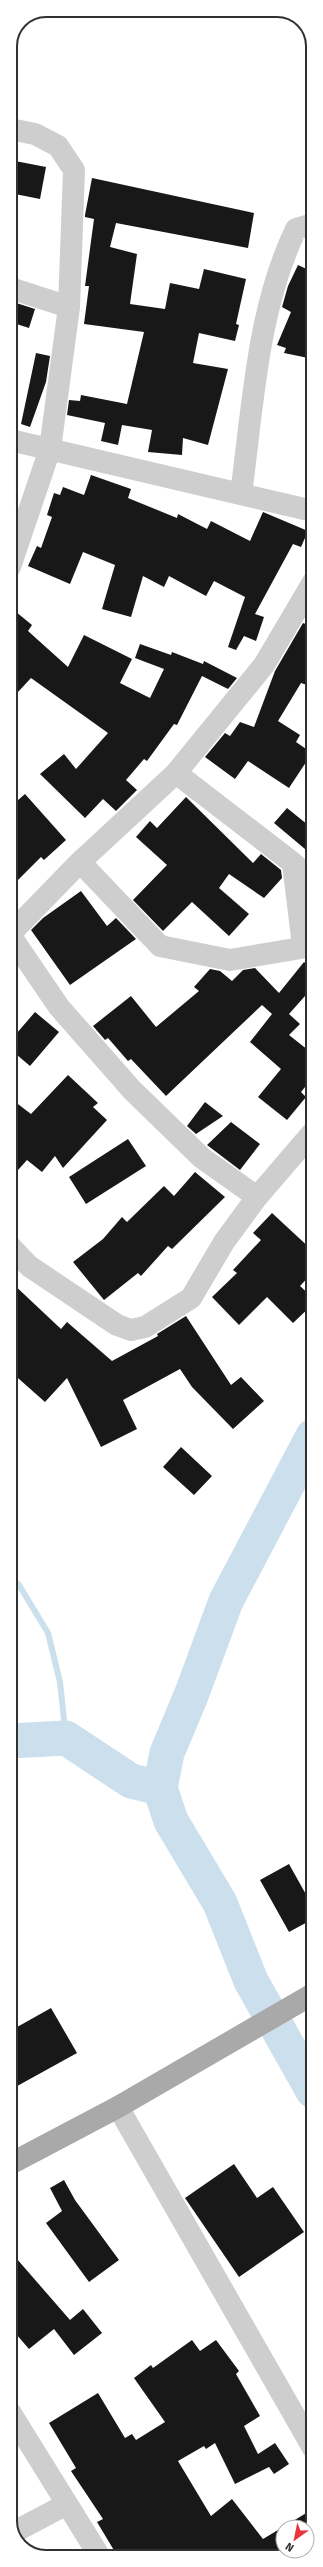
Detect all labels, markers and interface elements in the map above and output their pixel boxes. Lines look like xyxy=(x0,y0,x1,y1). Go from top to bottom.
north arrow xyxy=(275,2519,315,2559)
text: N xyxy=(283,2540,296,2554)

